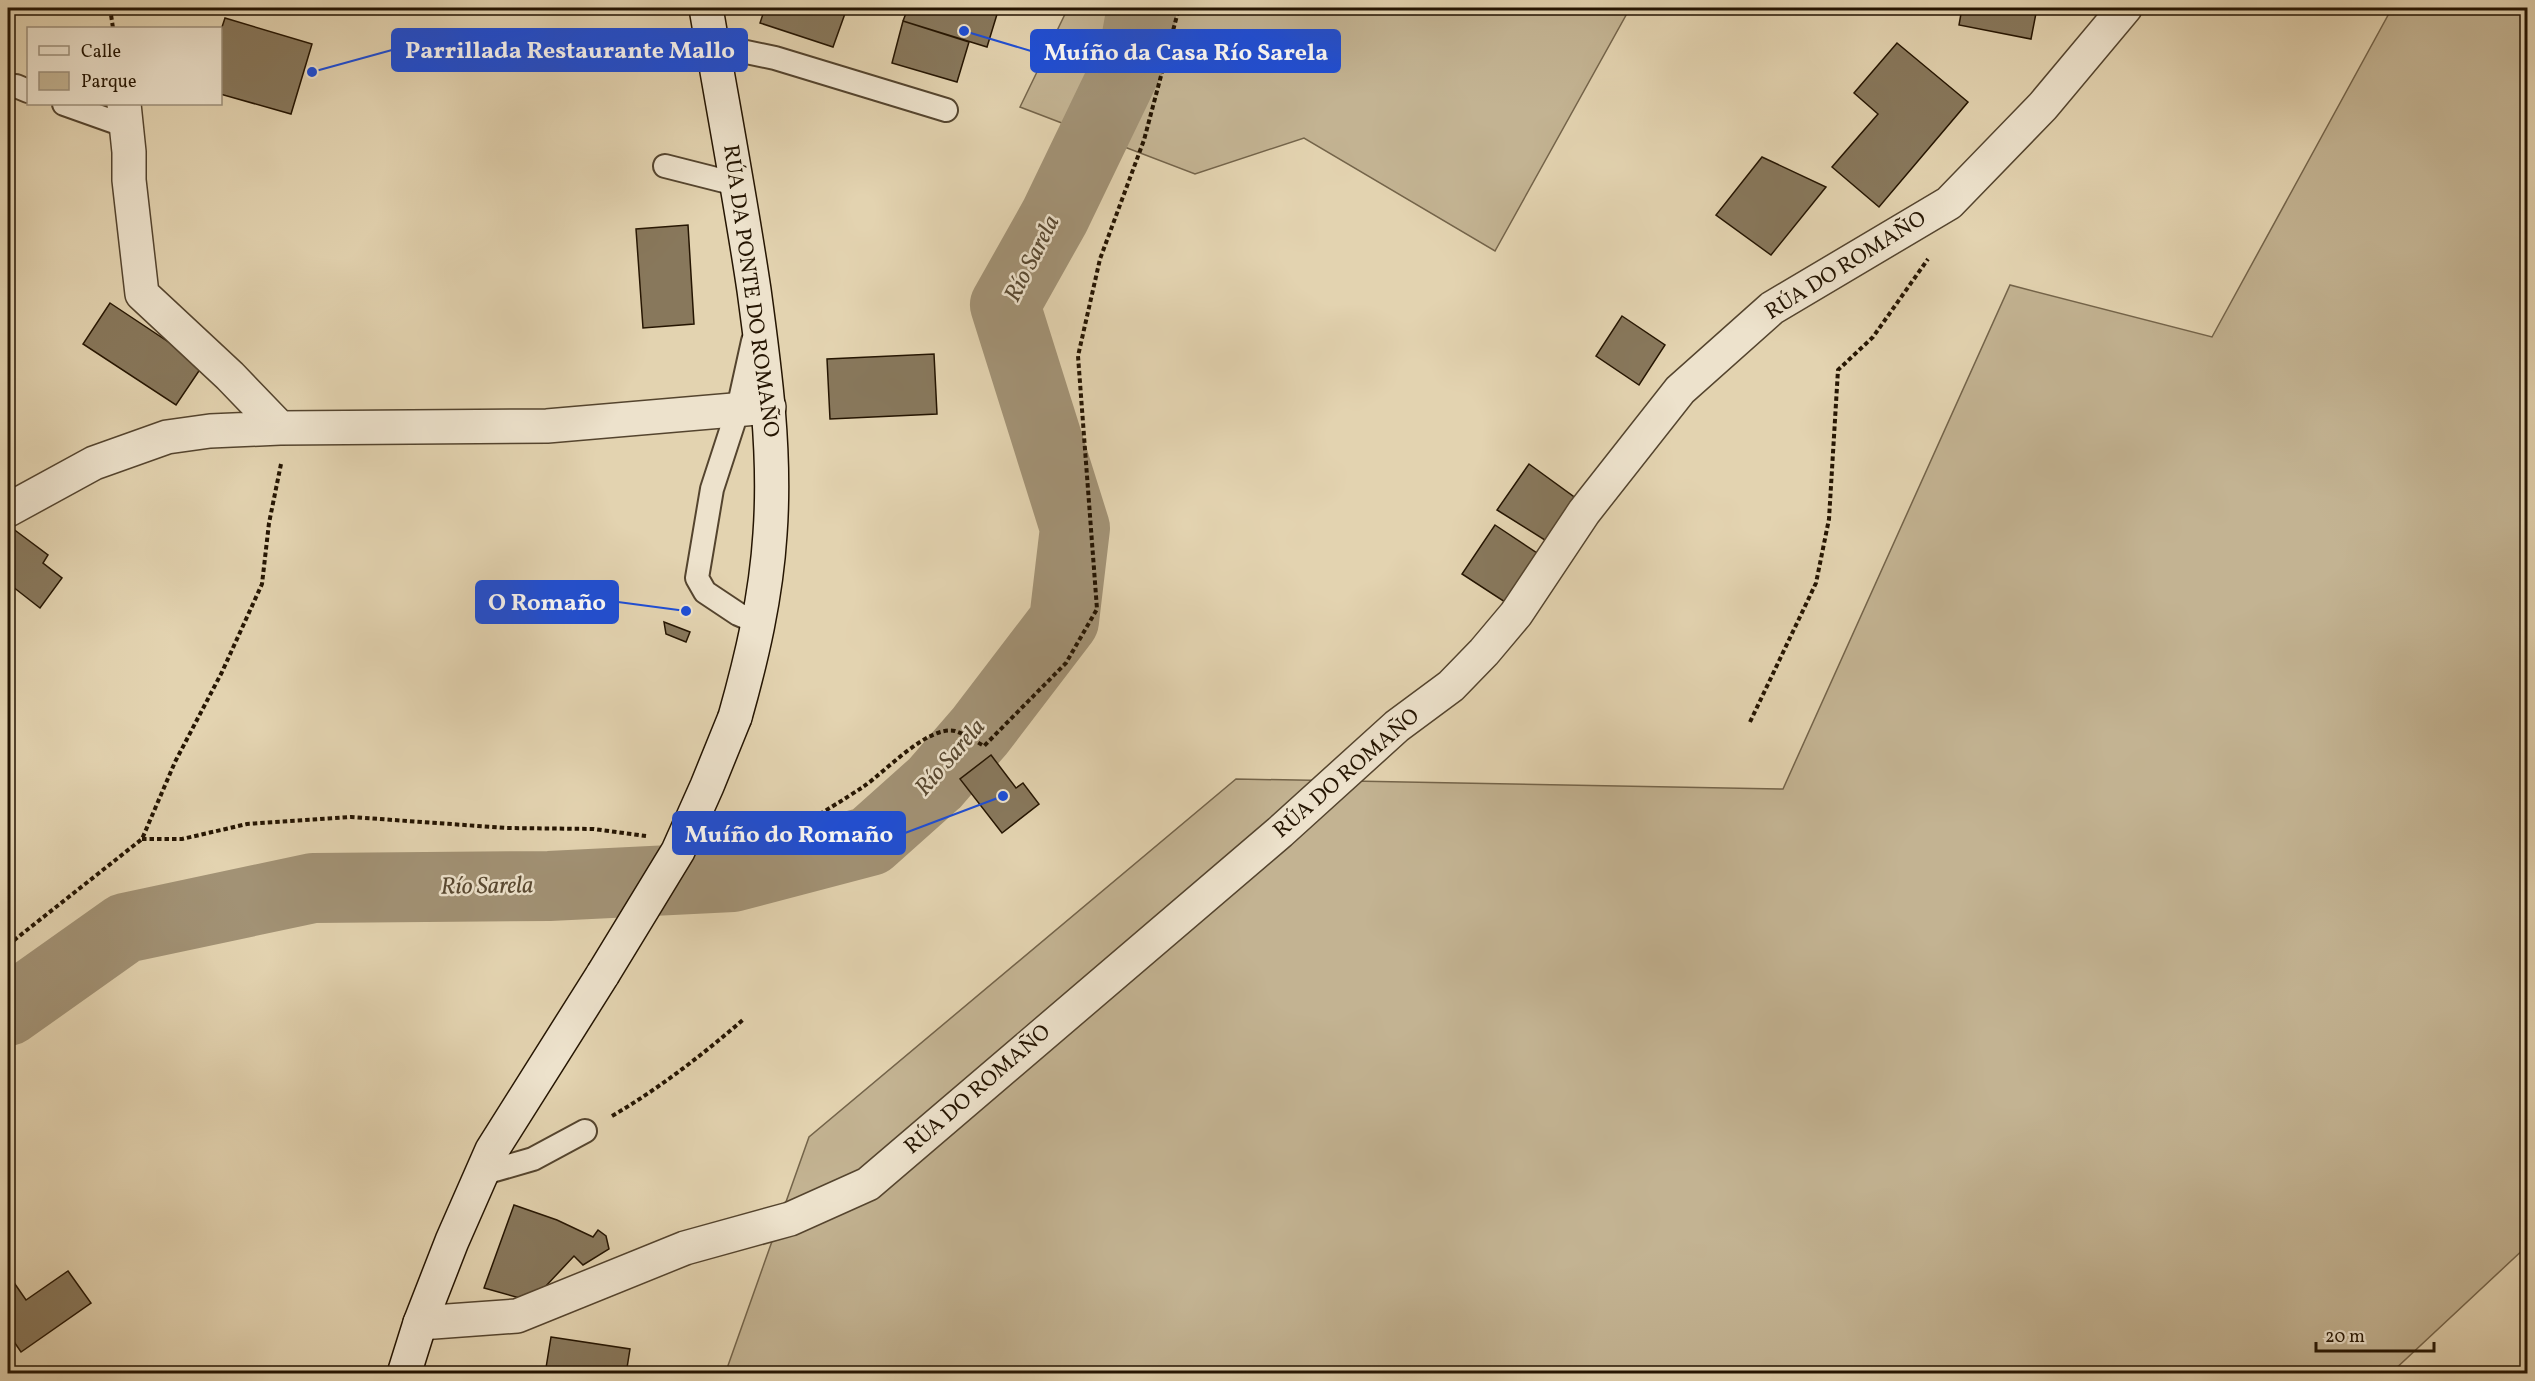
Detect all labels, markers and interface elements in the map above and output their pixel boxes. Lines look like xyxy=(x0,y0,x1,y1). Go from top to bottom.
legend xyxy=(27,27,222,105)
callout: Parrillada Restaurante Mallo xyxy=(392,29,747,71)
callout: Muíño da Casa Río Sarela xyxy=(1031,30,1340,72)
text: Parrillada Restaurante Mallo xyxy=(405,35,735,69)
text: Muíño da Casa Río Sarela xyxy=(1044,37,1328,71)
text: Calle xyxy=(81,40,121,65)
text: Parque xyxy=(81,70,136,95)
street label: RÚA DA PONTE DO ROMAÑO xyxy=(714,142,786,440)
street label: RÚA DO ROMAÑO xyxy=(1759,204,1933,328)
water label: Río Sarela xyxy=(997,210,1069,308)
callout: O Romaño xyxy=(476,581,618,623)
text: O Romaño xyxy=(488,587,606,621)
street label: RÚA DO ROMAÑO xyxy=(1267,702,1427,846)
water label: Río Sarela xyxy=(908,712,994,804)
callout: Muíño do Romaño xyxy=(673,812,905,854)
text: Muíño do Romaño xyxy=(685,819,893,853)
water label: Río Sarela xyxy=(440,869,534,905)
street label: RÚA DO ROMAÑO xyxy=(898,1018,1058,1162)
scale bar xyxy=(2316,1315,2434,1353)
text: 20 m xyxy=(2325,1325,2365,1350)

